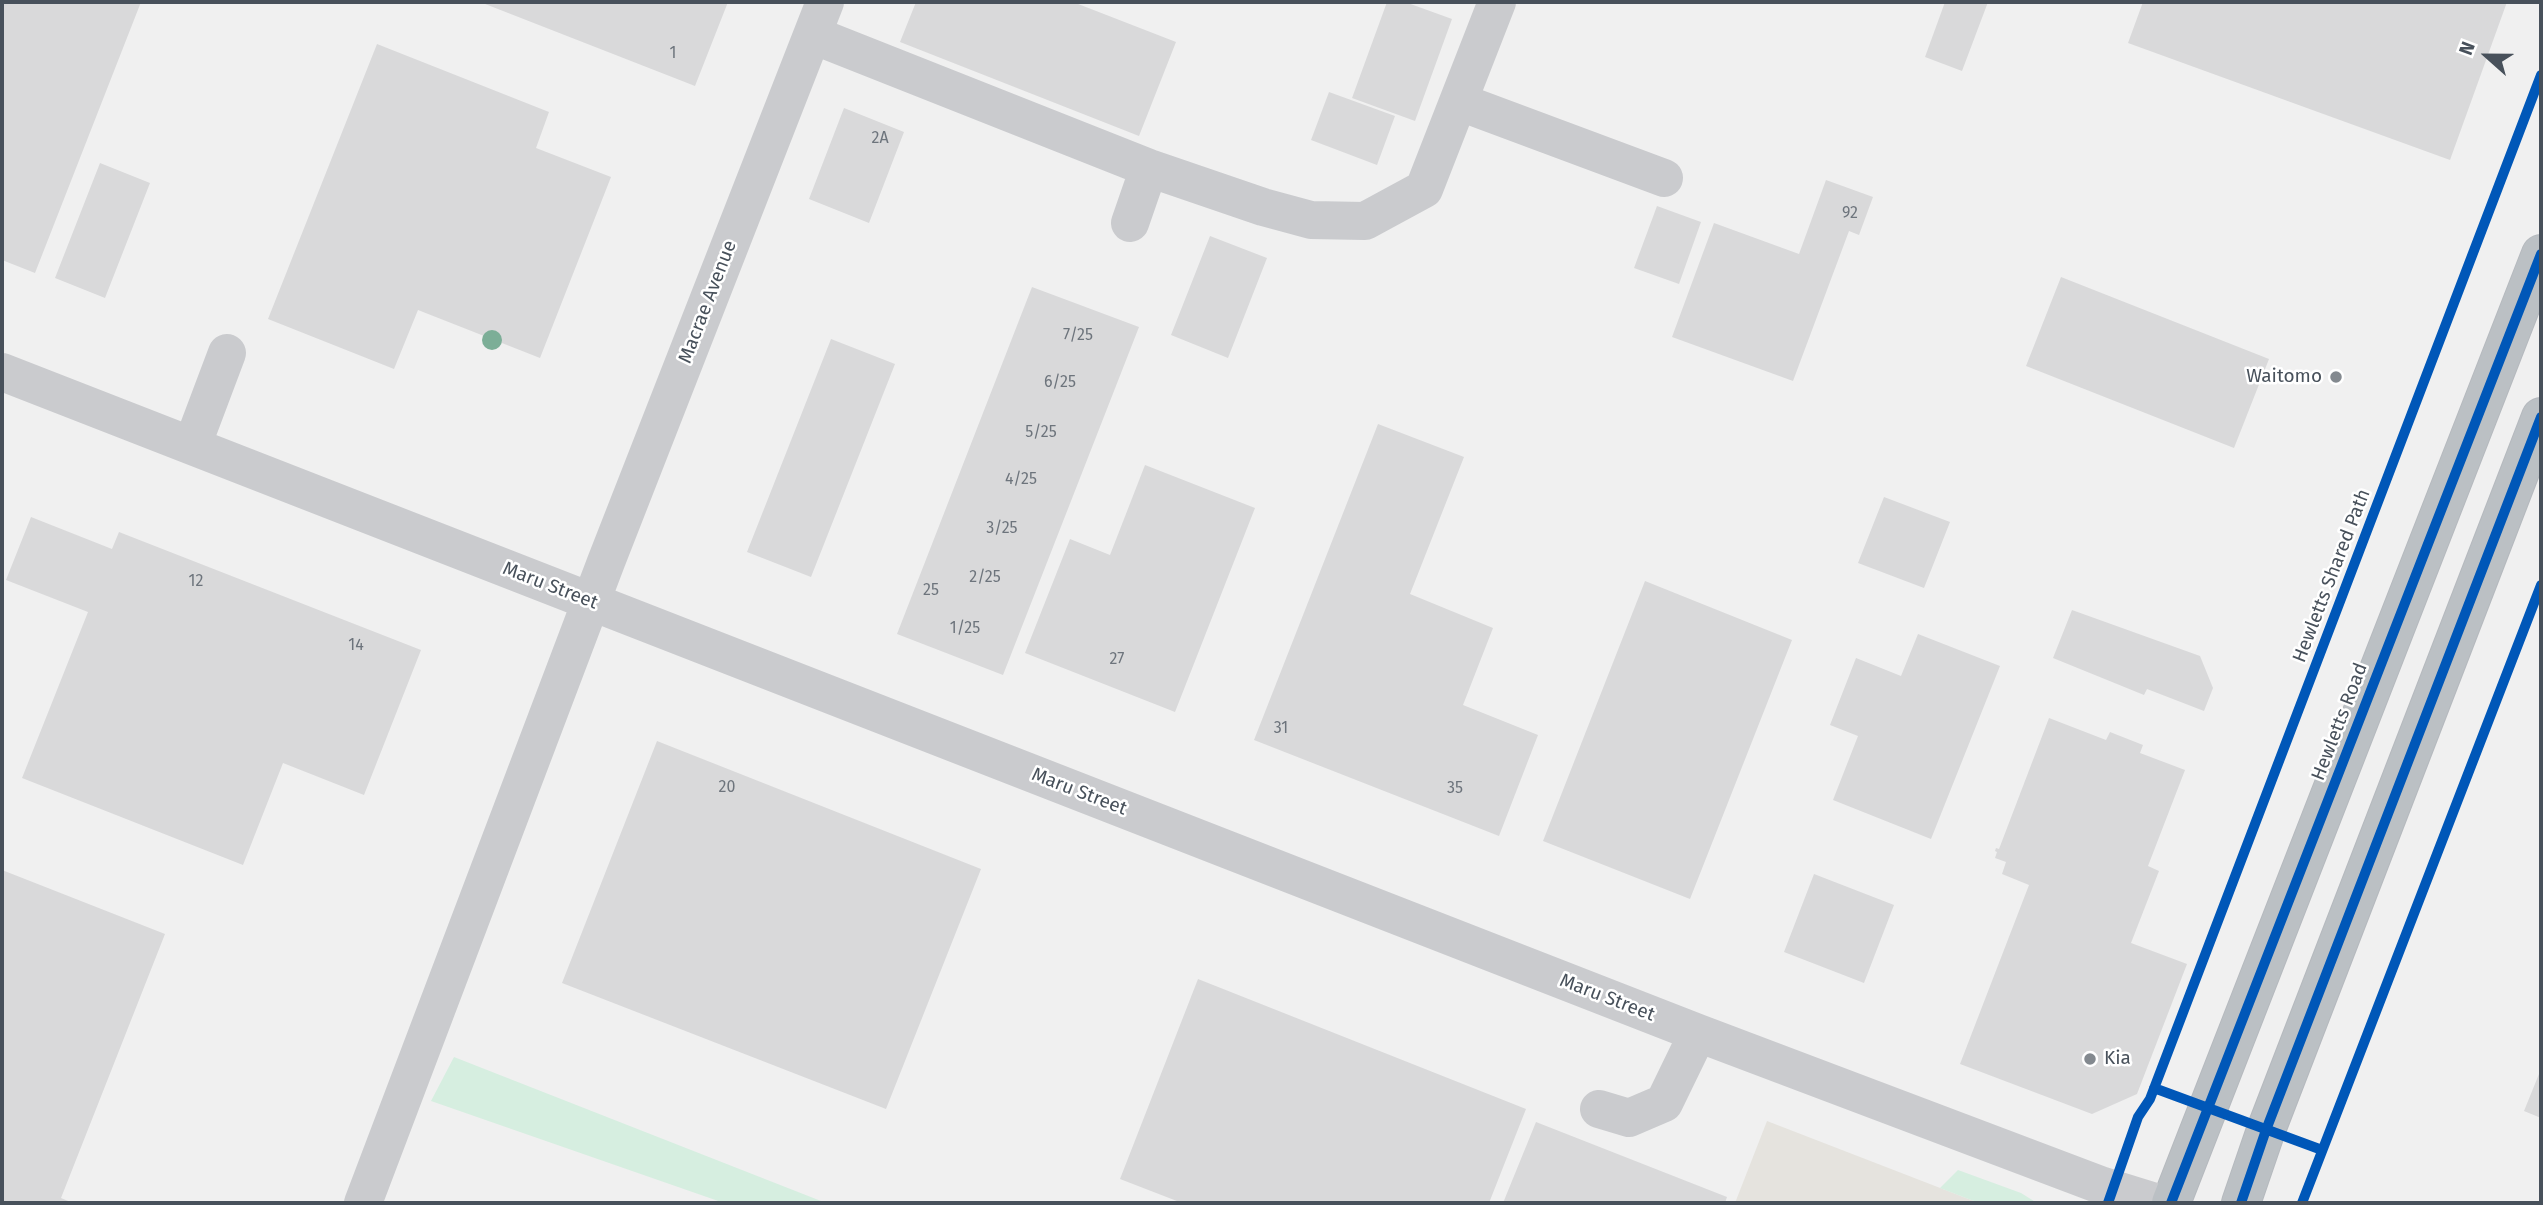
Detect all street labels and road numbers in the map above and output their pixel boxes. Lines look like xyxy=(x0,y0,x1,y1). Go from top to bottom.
street label: Macrae Avenue xyxy=(674,237,742,367)
street label: Hewletts Shared Path xyxy=(2288,486,2376,666)
street label: Maru Street xyxy=(499,557,601,615)
street label: Hewletts Road xyxy=(2307,660,2373,784)
street label: Maru Street xyxy=(1028,763,1130,821)
street label: Maru Street xyxy=(1556,969,1658,1027)

